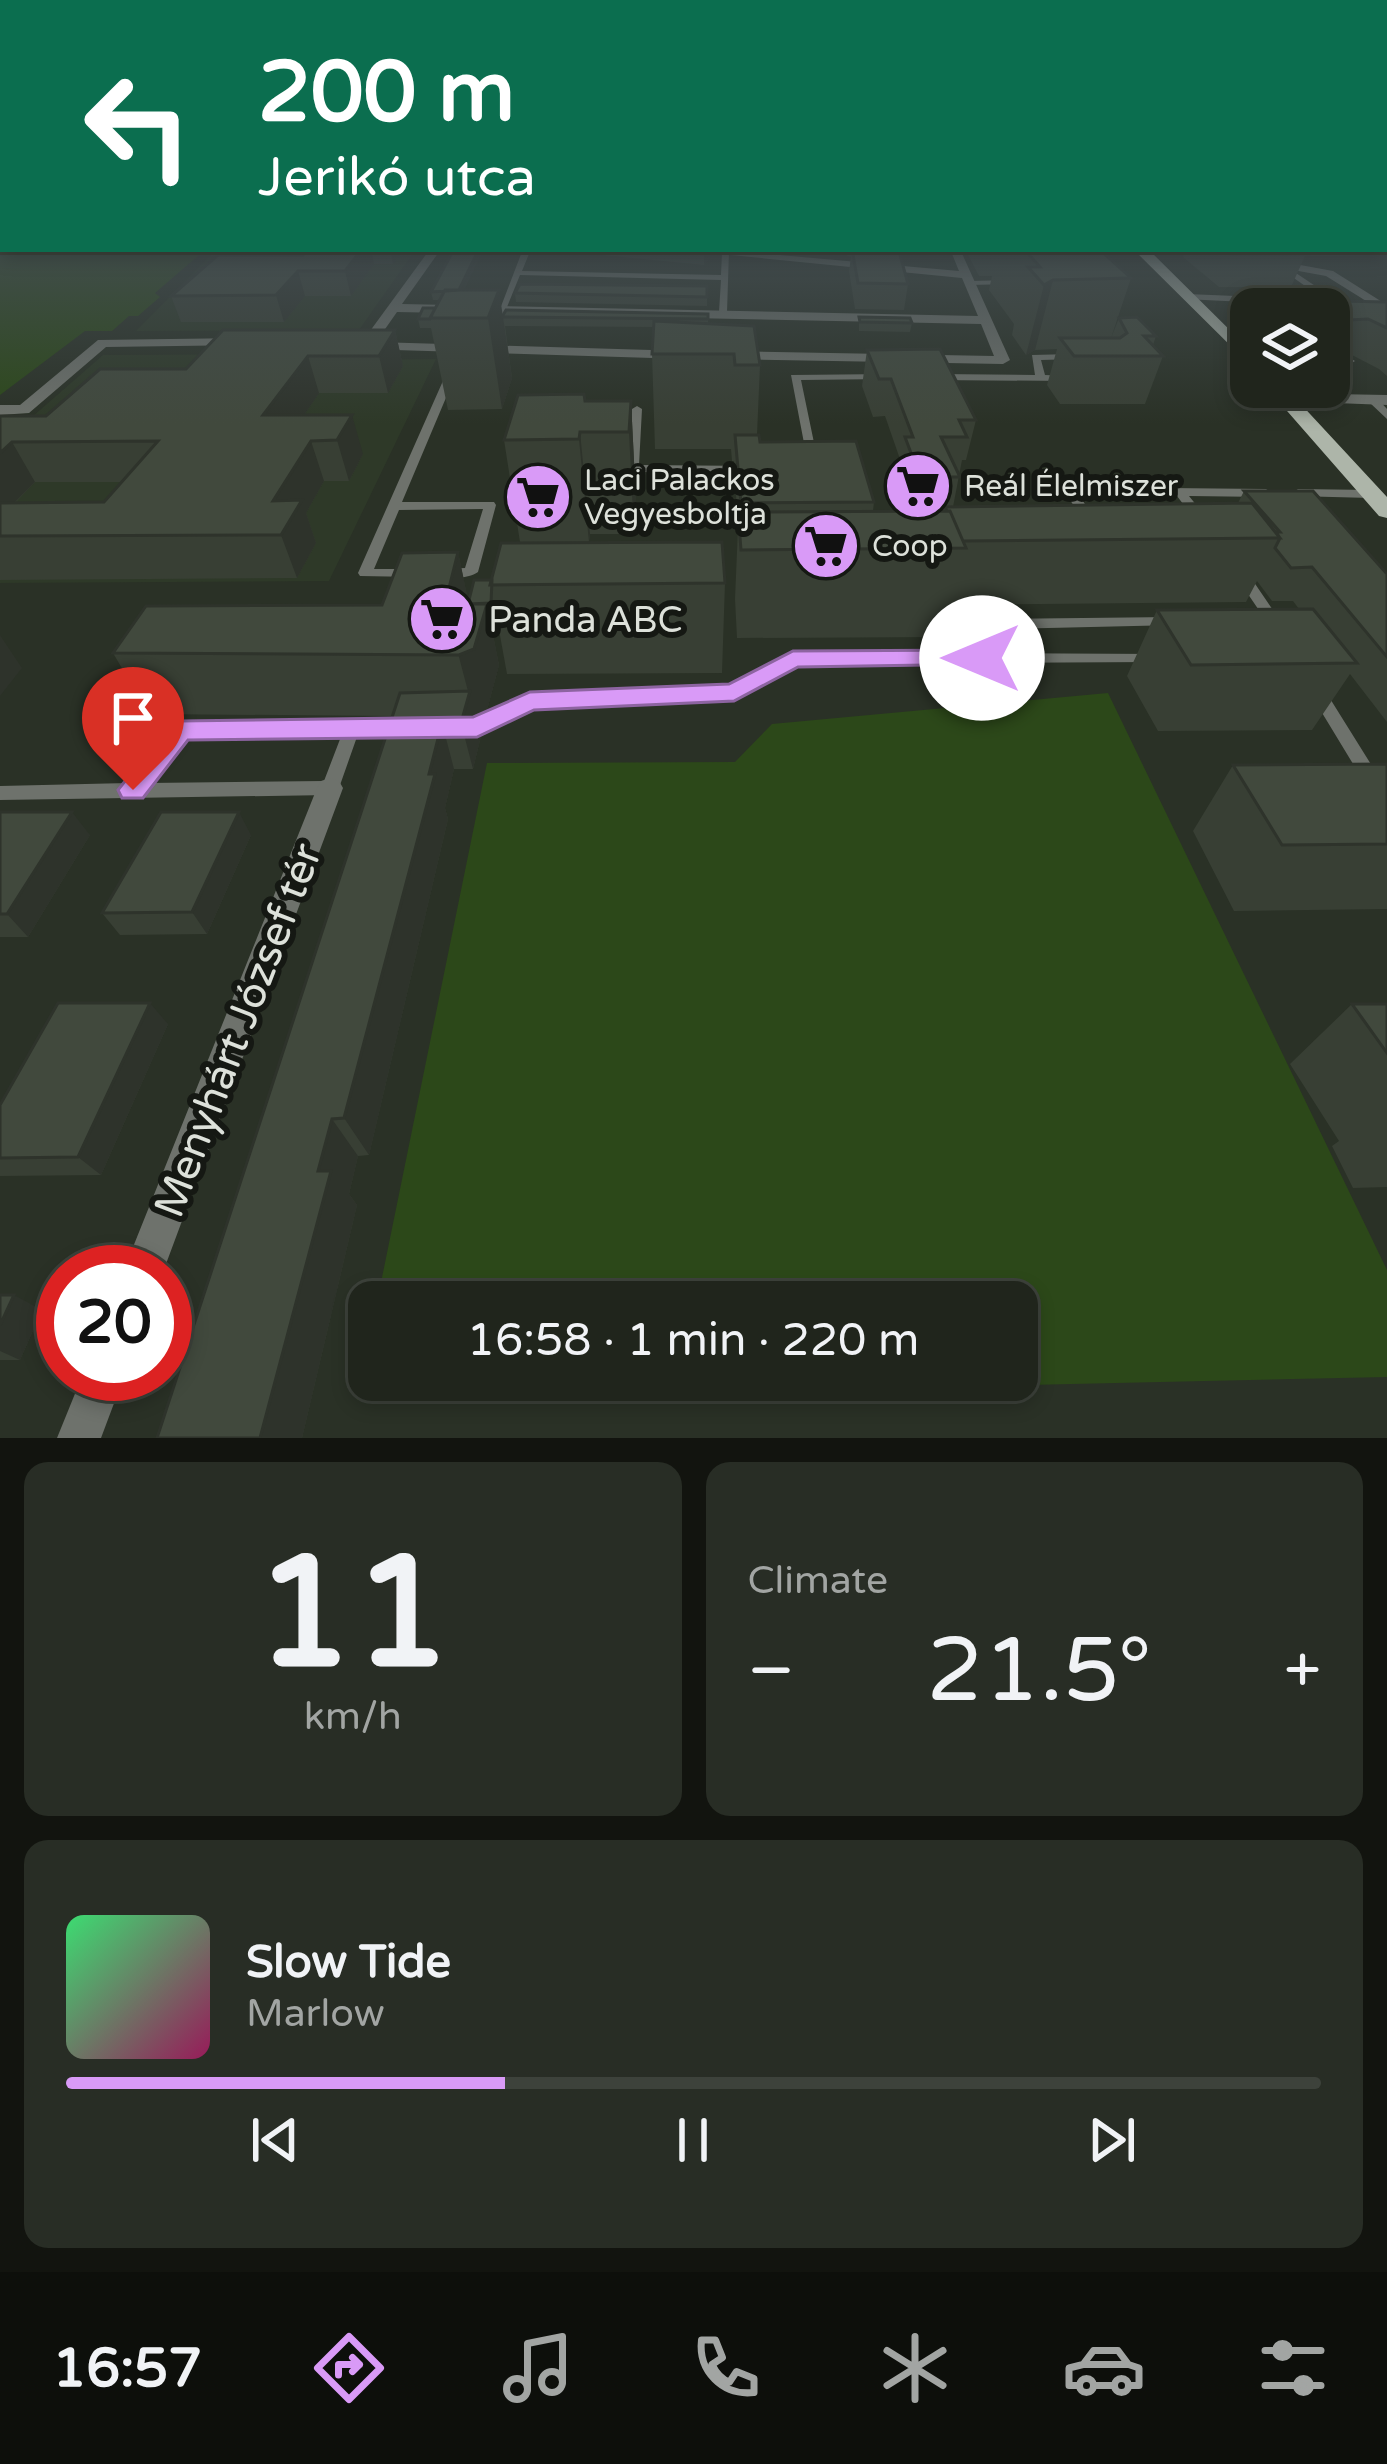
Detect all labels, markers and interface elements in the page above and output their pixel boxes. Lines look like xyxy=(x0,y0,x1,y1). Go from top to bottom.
text: 200 m xyxy=(258,43,515,144)
icon: left xyxy=(60,48,216,204)
text: Jerikó utca xyxy=(258,145,536,210)
map controls xyxy=(1230,288,1350,408)
button: layers xyxy=(1230,288,1350,408)
supermarket icon: Reál Élelmiszer xyxy=(883,451,953,521)
supermarket icon: Laci Palackos Vegyesboltja xyxy=(503,462,573,532)
place label: Laci Palackos Vegyesboltja xyxy=(584,462,775,533)
place label: Reál Élelmiszer xyxy=(964,468,1179,505)
supermarket icon: Coop xyxy=(791,511,861,581)
place label: Coop xyxy=(872,528,948,565)
supermarket icon: Panda ABC xyxy=(407,584,477,654)
position arrow xyxy=(919,595,1045,721)
place label: Panda ABC xyxy=(488,599,683,642)
pin xyxy=(82,667,184,790)
icon: arrive xyxy=(100,685,166,751)
street label: Menyhárt József tér xyxy=(144,836,333,1225)
speed limit sign: 20 xyxy=(36,1245,192,1401)
text: 16:58 · 1 min · 220 m xyxy=(467,1314,919,1368)
text: 11 xyxy=(255,1521,451,1709)
text: Climate xyxy=(748,1557,888,1604)
text: 21.5° xyxy=(927,1617,1152,1726)
text: − xyxy=(748,1631,795,1711)
text: + xyxy=(1284,1631,1321,1711)
text: km/h xyxy=(304,1693,402,1740)
text: Slow Tide xyxy=(246,1936,451,1990)
text: Marlow xyxy=(246,1990,385,2037)
icon: previous xyxy=(242,2107,308,2173)
icon: pause xyxy=(660,2107,726,2173)
icon: next xyxy=(1079,2107,1145,2173)
icon: directions xyxy=(307,2326,391,2410)
icon: music xyxy=(496,2326,580,2410)
icon: phone xyxy=(684,2326,768,2410)
icon: climate xyxy=(873,2326,957,2410)
icon: car xyxy=(1062,2326,1146,2410)
icon: filters xyxy=(1251,2326,1335,2410)
text: 16:57 xyxy=(52,2336,202,2401)

